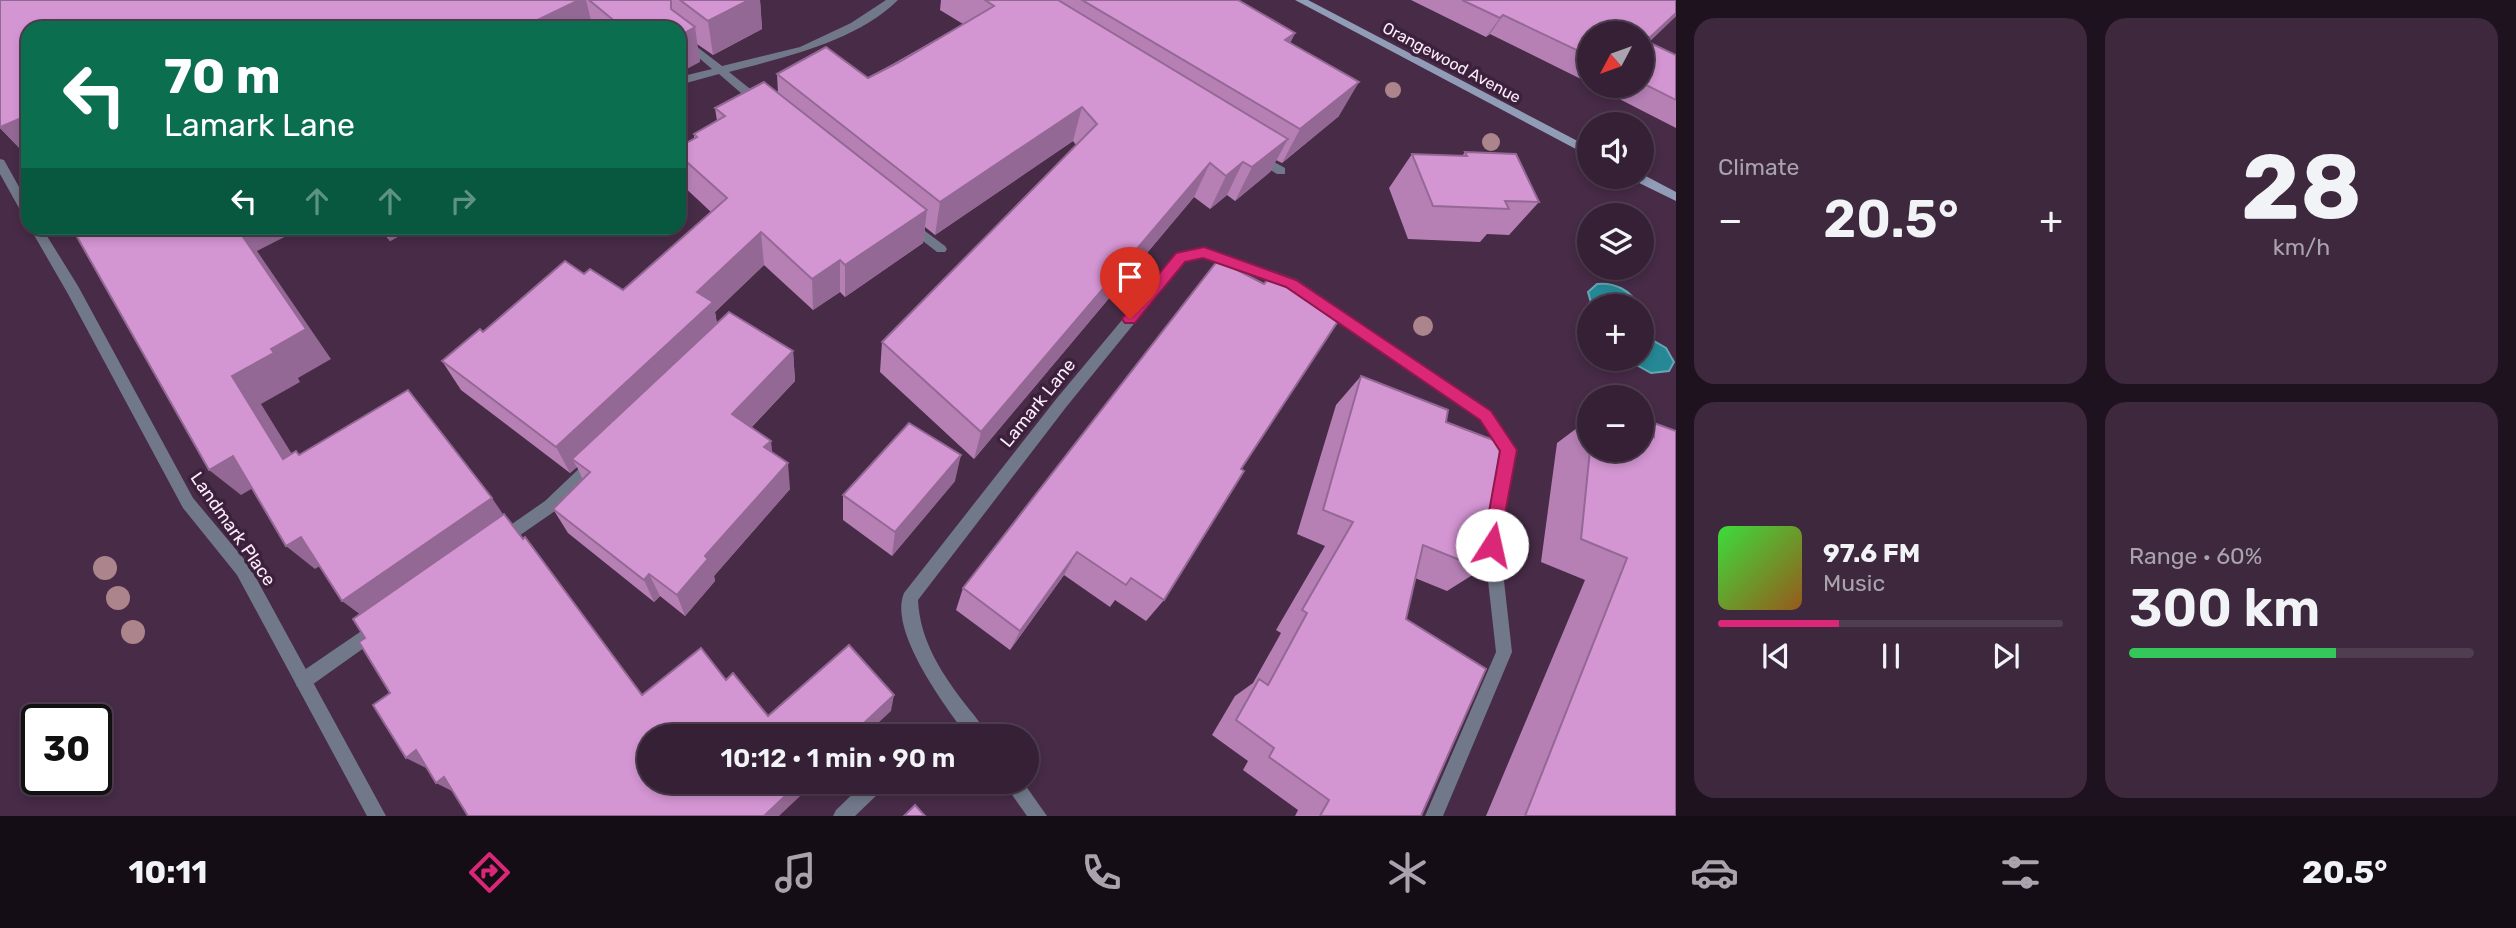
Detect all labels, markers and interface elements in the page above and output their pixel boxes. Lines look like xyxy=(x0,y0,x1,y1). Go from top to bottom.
street label: Orangewood Avenue xyxy=(1379,18,1524,107)
north arrow xyxy=(1577,21,1654,98)
map controls xyxy=(1577,21,1654,462)
text: 70 m xyxy=(164,47,281,105)
icon: left xyxy=(49,49,140,140)
text: Lamark Lane xyxy=(164,106,355,144)
button: sound xyxy=(1577,112,1654,189)
text: 28 xyxy=(2241,133,2362,241)
text: Climate xyxy=(1718,153,1799,181)
icon: left xyxy=(225,182,263,220)
icon: ahead xyxy=(298,182,336,220)
icon: ahead xyxy=(371,182,409,220)
icon: right xyxy=(444,182,482,220)
text: 20.5° xyxy=(1823,188,1959,250)
text: − xyxy=(1718,197,1743,243)
text: + xyxy=(2039,197,2063,243)
button: layers xyxy=(1577,203,1654,280)
text: km/h xyxy=(2273,233,2330,261)
pin xyxy=(1100,247,1160,319)
icon: arrive xyxy=(1111,258,1149,296)
button: + xyxy=(1577,294,1654,371)
street label: Lamark Lane xyxy=(996,354,1080,452)
button: − xyxy=(1577,385,1654,462)
street label: Landmark Place xyxy=(186,468,280,590)
position arrow xyxy=(1455,508,1529,582)
text: 97.6 FM xyxy=(1823,538,1920,569)
text: Range · 60% xyxy=(2129,542,2262,570)
text: Music xyxy=(1823,569,1885,597)
text: 300 km xyxy=(2129,577,2320,639)
icon: previous xyxy=(1757,637,1795,675)
icon: pause xyxy=(1872,637,1910,675)
icon: next xyxy=(1987,637,2025,675)
speed limit sign: 30 xyxy=(21,704,112,795)
text: 10:12 · 1 min · 90 m xyxy=(721,743,955,774)
icon: directions xyxy=(465,848,514,897)
icon: music xyxy=(771,848,820,897)
icon: phone xyxy=(1077,848,1126,897)
icon: climate xyxy=(1383,848,1432,897)
icon: car xyxy=(1690,848,1739,897)
icon: filters xyxy=(1996,848,2045,897)
text: 10:11 xyxy=(129,853,207,891)
text: 20.5° xyxy=(2302,853,2387,891)

